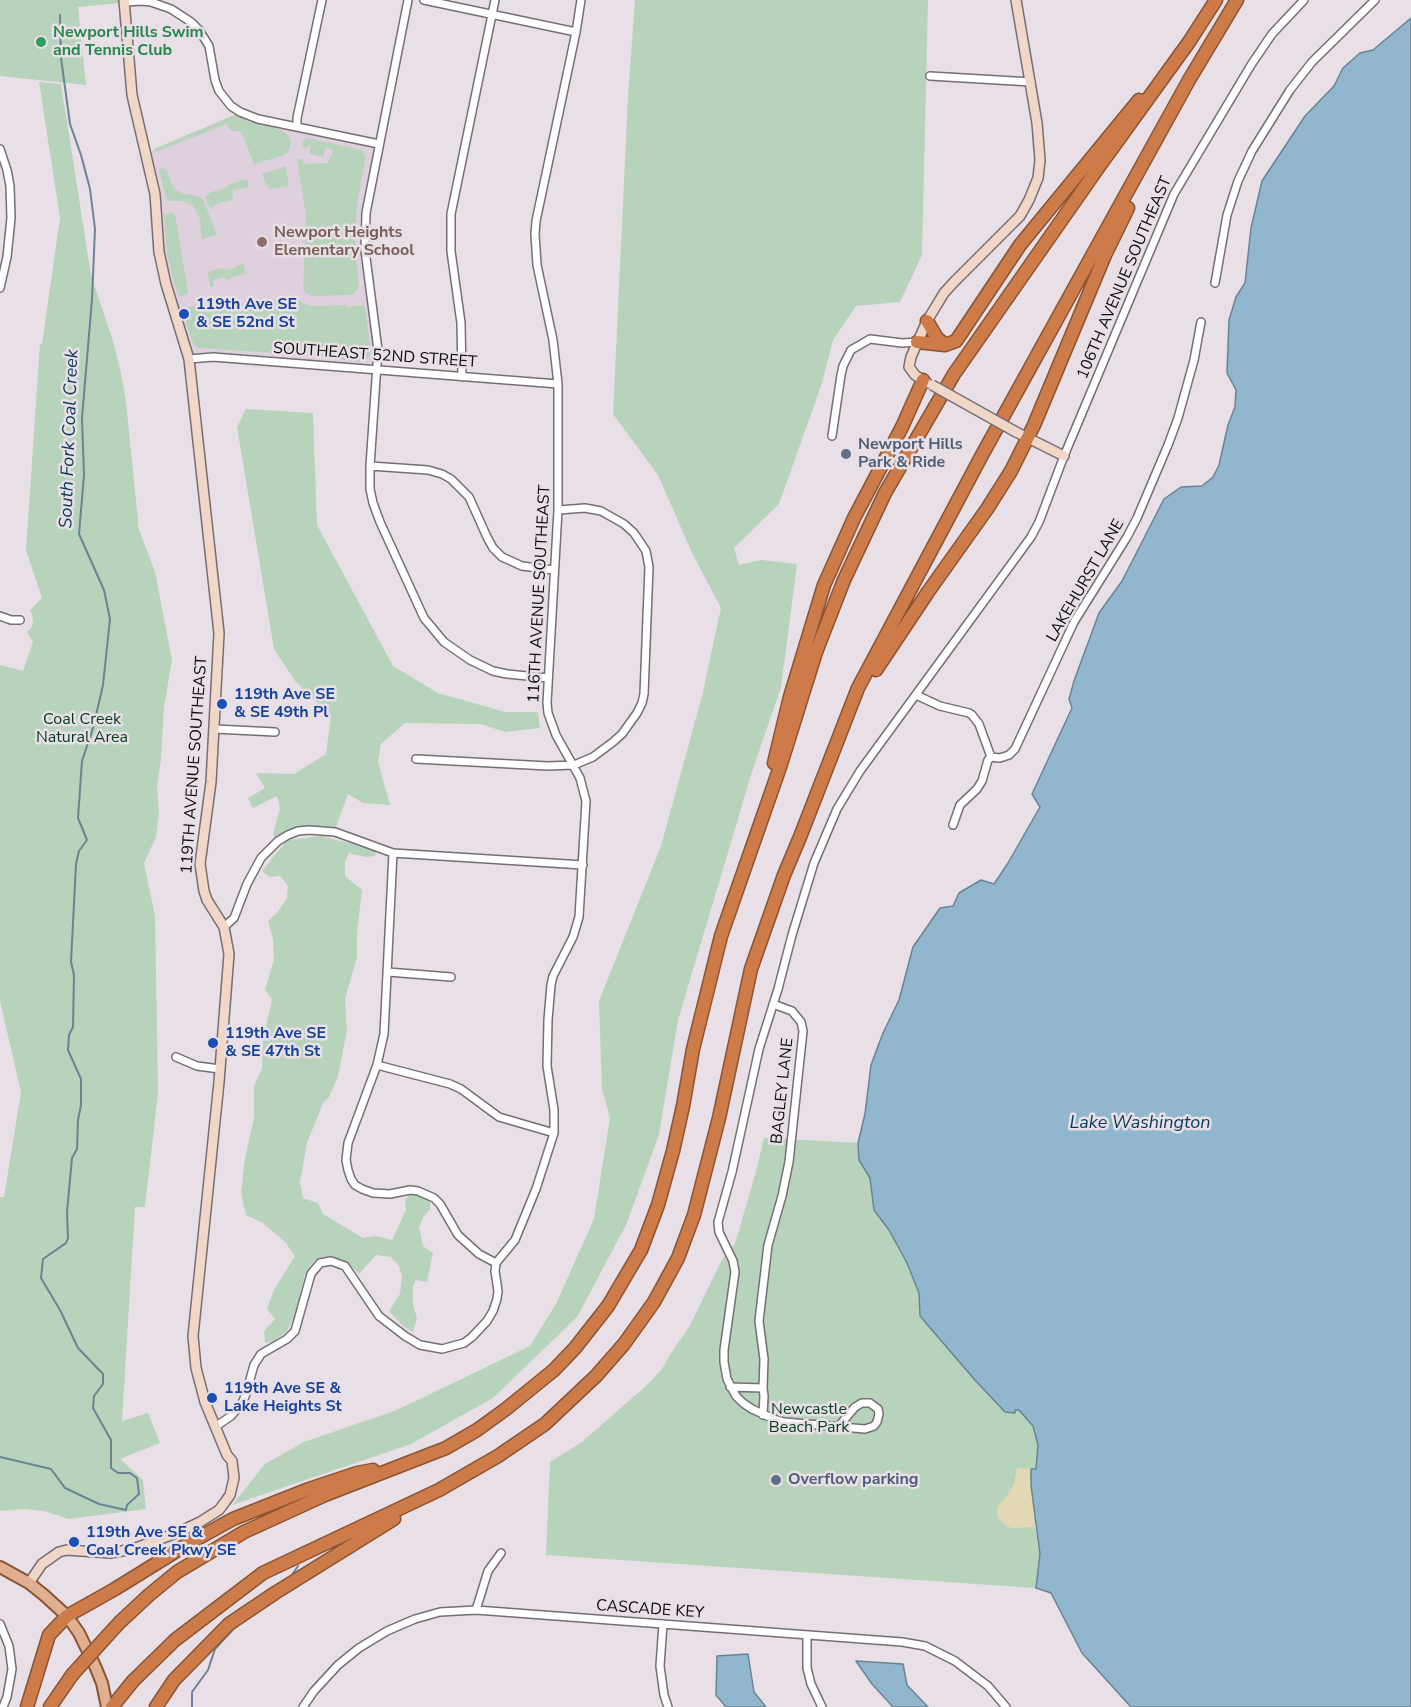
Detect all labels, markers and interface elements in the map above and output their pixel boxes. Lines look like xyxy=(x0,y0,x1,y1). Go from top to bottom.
place label: Newport Hills Swim and Tennis Club xyxy=(53,23,204,61)
marker: Newport Hills Swim and Tennis Club xyxy=(34,35,48,49)
street label: 106TH AVENUE SOUTHEAST xyxy=(1074,174,1176,382)
place label: Newport Heights Elementary School xyxy=(274,223,414,261)
marker: Newport Heights Elementary School xyxy=(255,235,269,249)
place label: 119th Ave SE & SE 52nd St xyxy=(196,295,297,333)
marker: 119th Ave SE & SE 52nd St xyxy=(177,307,191,321)
street label: SOUTHEAST 52ND STREET xyxy=(272,339,478,373)
water label: South Fork Coal Creek xyxy=(56,349,84,529)
place label: Newport Hills Park & Ride xyxy=(858,435,963,473)
marker: Newport Hills Park & Ride xyxy=(839,447,853,461)
street label: 116TH AVENUE SOUTHEAST xyxy=(525,485,555,703)
street label: LAKEHURST LANE xyxy=(1043,516,1129,646)
street label: 119TH AVENUE SOUTHEAST xyxy=(178,655,212,875)
place label: 119th Ave SE & SE 49th Pl xyxy=(234,685,335,723)
marker: 119th Ave SE & SE 49th Pl xyxy=(215,697,229,711)
park label: Coal Creek Natural Area xyxy=(36,710,128,748)
place label: 119th Ave SE & SE 47th St xyxy=(225,1024,326,1062)
marker: 119th Ave SE & SE 47th St xyxy=(206,1036,220,1050)
street label: BAGLEY LANE xyxy=(768,1037,798,1145)
water label: Lake Washington xyxy=(1070,1113,1210,1135)
place label: 119th Ave SE & Lake Heights St xyxy=(224,1379,342,1417)
marker: 119th Ave SE & Lake Heights St xyxy=(205,1391,219,1405)
park label: Newcastle Beach Park xyxy=(769,1400,849,1438)
place label: Overflow parking xyxy=(788,1470,918,1490)
marker: Overflow parking xyxy=(769,1473,783,1487)
place label: 119th Ave SE & Coal Creek Pkwy SE xyxy=(86,1523,236,1561)
marker: 119th Ave SE & Coal Creek Pkwy SE xyxy=(67,1535,81,1549)
street label: CASCADE KEY xyxy=(595,1597,705,1623)

